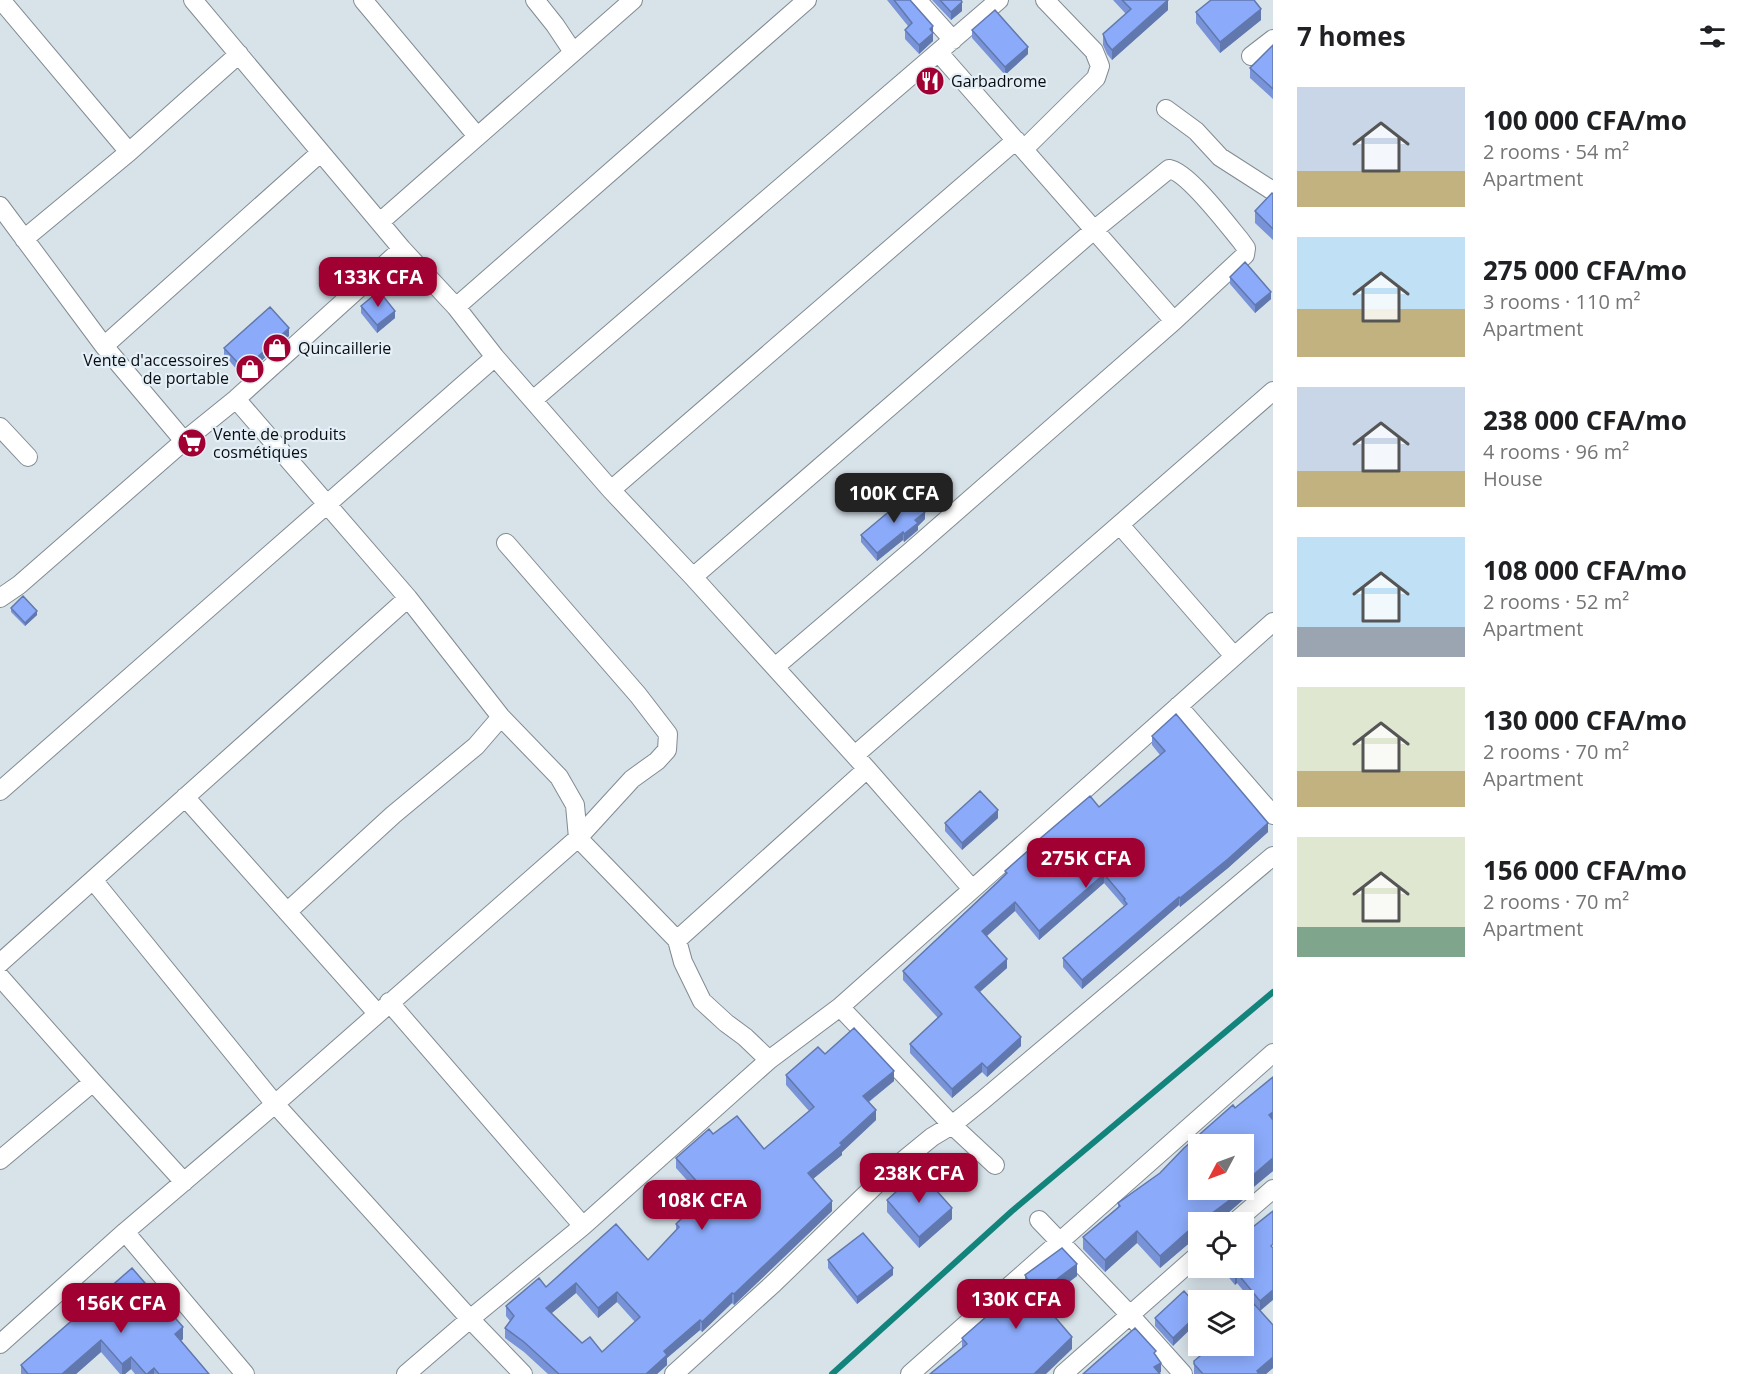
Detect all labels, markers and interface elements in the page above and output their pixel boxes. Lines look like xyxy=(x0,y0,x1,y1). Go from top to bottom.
text: 7 homes xyxy=(1297,18,1406,54)
icon: filters xyxy=(1696,20,1729,53)
restaurant icon: Garbadrome xyxy=(914,65,946,97)
place label: Garbadrome xyxy=(951,70,1047,92)
text: 100 000 CFA/mo xyxy=(1483,102,1687,138)
icon: home xyxy=(1345,111,1417,183)
text: 2 rooms · 54 m² xyxy=(1483,138,1629,165)
text: Apartment xyxy=(1483,165,1583,192)
text: 275 000 CFA/mo xyxy=(1483,252,1687,288)
pin: 133K CFA xyxy=(316,257,440,308)
icon: home xyxy=(1345,261,1417,333)
text: 133K CFA xyxy=(333,263,423,290)
text: 3 rooms · 110 m² xyxy=(1483,288,1641,315)
text: Apartment xyxy=(1483,315,1583,342)
shop icon: Quincaillerie xyxy=(261,332,293,364)
place label: Quincaillerie xyxy=(298,337,391,359)
place label: Vente d'accessoires de portable xyxy=(83,349,229,389)
shop icon: Vente d'accessoires de portable xyxy=(234,353,266,385)
text: 238 000 CFA/mo xyxy=(1483,402,1687,438)
icon: home xyxy=(1345,411,1417,483)
place label: Vente de produits cosmétiques xyxy=(213,423,346,463)
supermarket icon: Vente de produits cosmétiques xyxy=(176,427,208,459)
text: 4 rooms · 96 m² xyxy=(1483,438,1629,465)
text: House xyxy=(1483,465,1543,492)
pin: 100K CFA xyxy=(832,473,956,524)
text: 100K CFA xyxy=(849,479,939,506)
text: 108 000 CFA/mo xyxy=(1483,552,1687,588)
icon: home xyxy=(1345,561,1417,633)
text: 2 rooms · 52 m² xyxy=(1483,588,1629,615)
text: Apartment xyxy=(1483,615,1583,642)
text: 130 000 CFA/mo xyxy=(1483,702,1687,738)
icon: home xyxy=(1345,711,1417,783)
text: 2 rooms · 70 m² xyxy=(1483,738,1629,765)
text: Apartment xyxy=(1483,765,1583,792)
pin: 275K CFA xyxy=(1024,838,1148,889)
text: 275K CFA xyxy=(1041,844,1131,871)
text: 156 000 CFA/mo xyxy=(1483,852,1687,888)
icon: home xyxy=(1345,861,1417,933)
text: 2 rooms · 70 m² xyxy=(1483,888,1629,915)
text: Apartment xyxy=(1483,915,1583,942)
north arrow xyxy=(1188,1134,1254,1200)
map controls xyxy=(1188,1134,1254,1356)
pin: 238K CFA xyxy=(857,1153,981,1204)
text: 238K CFA xyxy=(874,1159,964,1186)
pin: 108K CFA xyxy=(640,1180,764,1231)
text: 108K CFA xyxy=(657,1186,747,1213)
button: locate xyxy=(1188,1212,1254,1278)
pin: 130K CFA xyxy=(954,1279,1078,1330)
pin: 156K CFA xyxy=(59,1283,183,1334)
text: 130K CFA xyxy=(971,1285,1061,1312)
text: 156K CFA xyxy=(76,1289,166,1316)
button: layers xyxy=(1188,1290,1254,1356)

